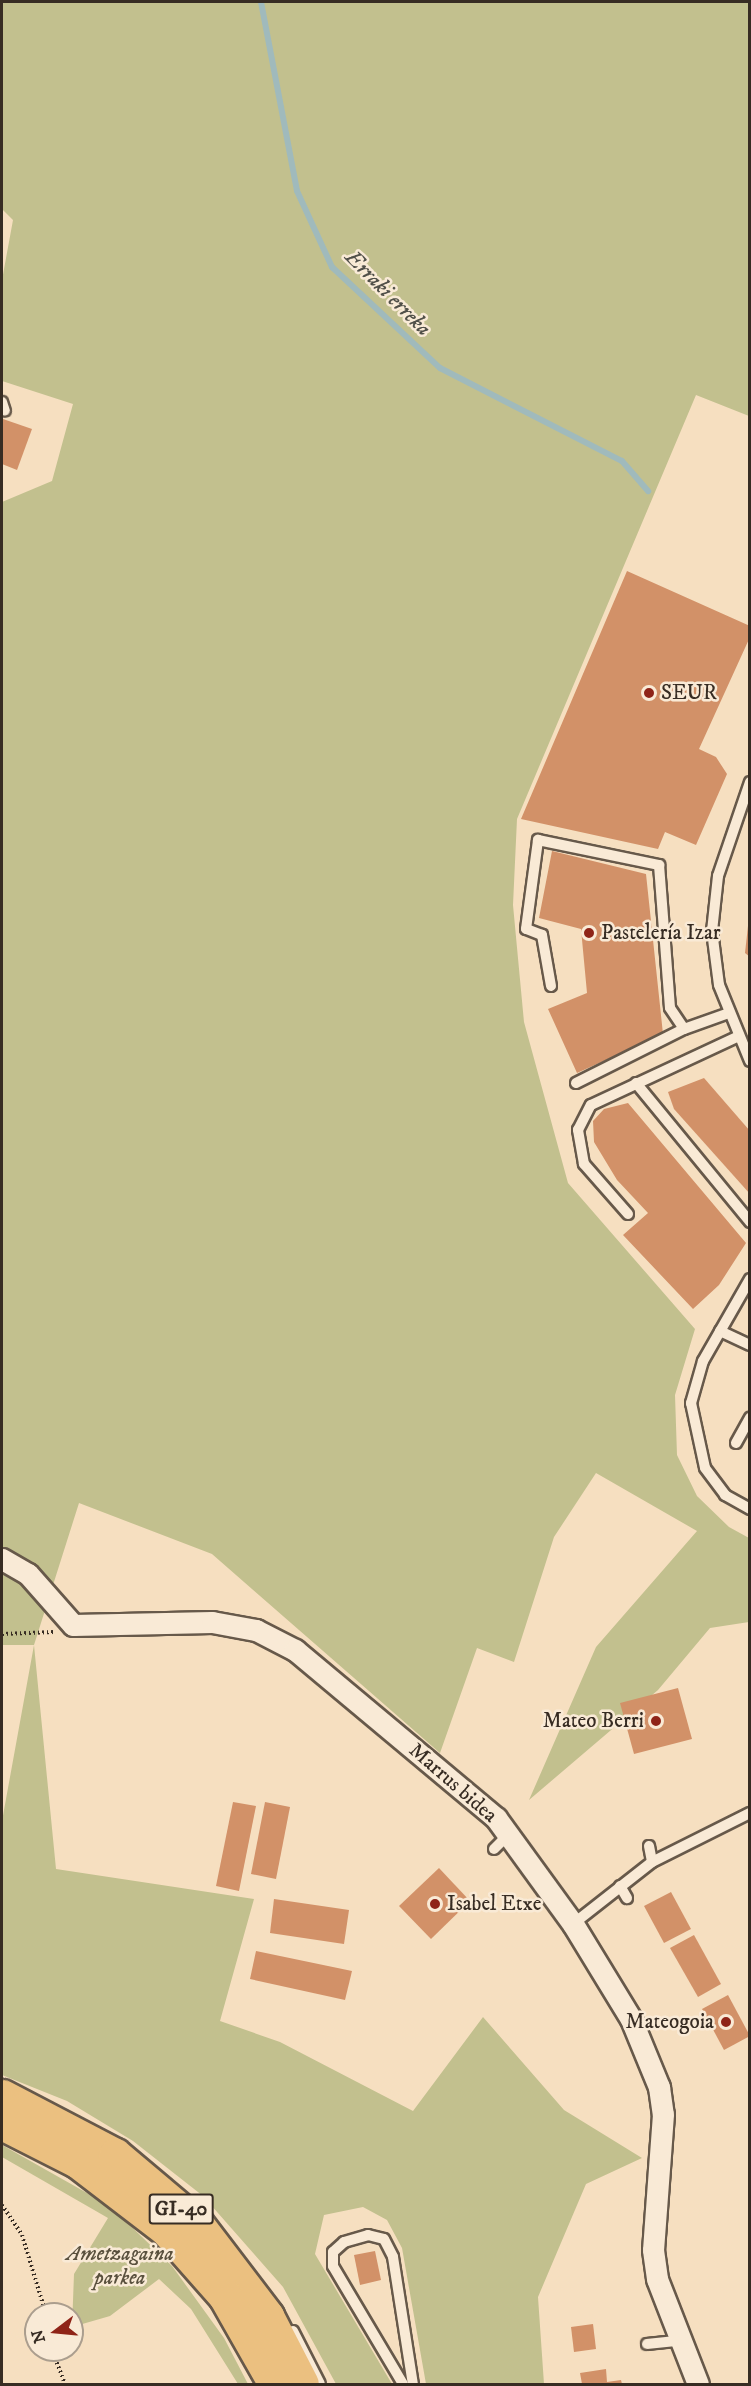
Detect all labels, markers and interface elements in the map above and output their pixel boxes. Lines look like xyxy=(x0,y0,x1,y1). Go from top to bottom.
water label: Erraki erreka xyxy=(339,244,437,342)
place label: SEUR xyxy=(661,680,717,706)
marker: SEUR xyxy=(642,686,656,700)
place label: Pastelería Izar xyxy=(601,920,721,946)
marker: Pastelería Izar xyxy=(582,926,596,940)
place label: Mateo Berri xyxy=(543,1708,644,1734)
marker: Mateo Berri xyxy=(649,1714,663,1728)
street label: Marrus bidea xyxy=(404,1738,502,1828)
place label: Isabel Etxe xyxy=(447,1891,541,1917)
marker: Isabel Etxe xyxy=(428,1897,442,1911)
place label: Mateogoia xyxy=(625,2009,714,2035)
marker: Mateogoia xyxy=(719,2015,733,2029)
road number: GI-40 xyxy=(148,2192,214,2226)
park label: Ametzagaina parkea xyxy=(66,2241,174,2291)
north arrow xyxy=(24,2302,84,2362)
text: N xyxy=(27,2327,50,2345)

